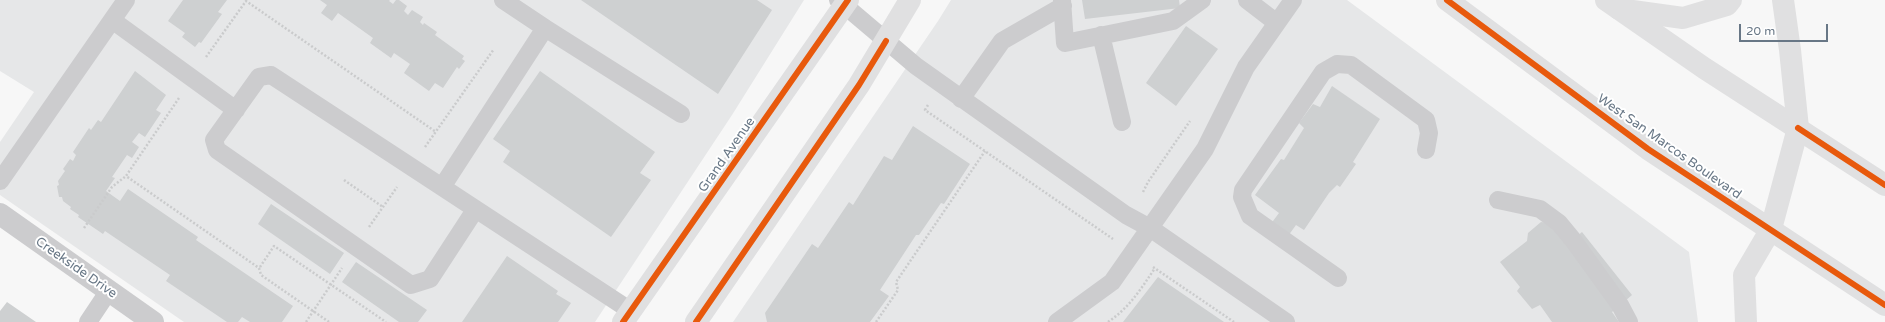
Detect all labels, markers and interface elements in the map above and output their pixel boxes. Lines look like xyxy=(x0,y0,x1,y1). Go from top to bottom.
scale bar xyxy=(1741,16,1830,42)
text: 20 m xyxy=(1746,24,1775,38)
street label: West San Marcos Boulevard xyxy=(1594,91,1744,203)
street label: Grand Avenue xyxy=(695,114,759,196)
street label: Creekside Drive xyxy=(32,234,120,302)

